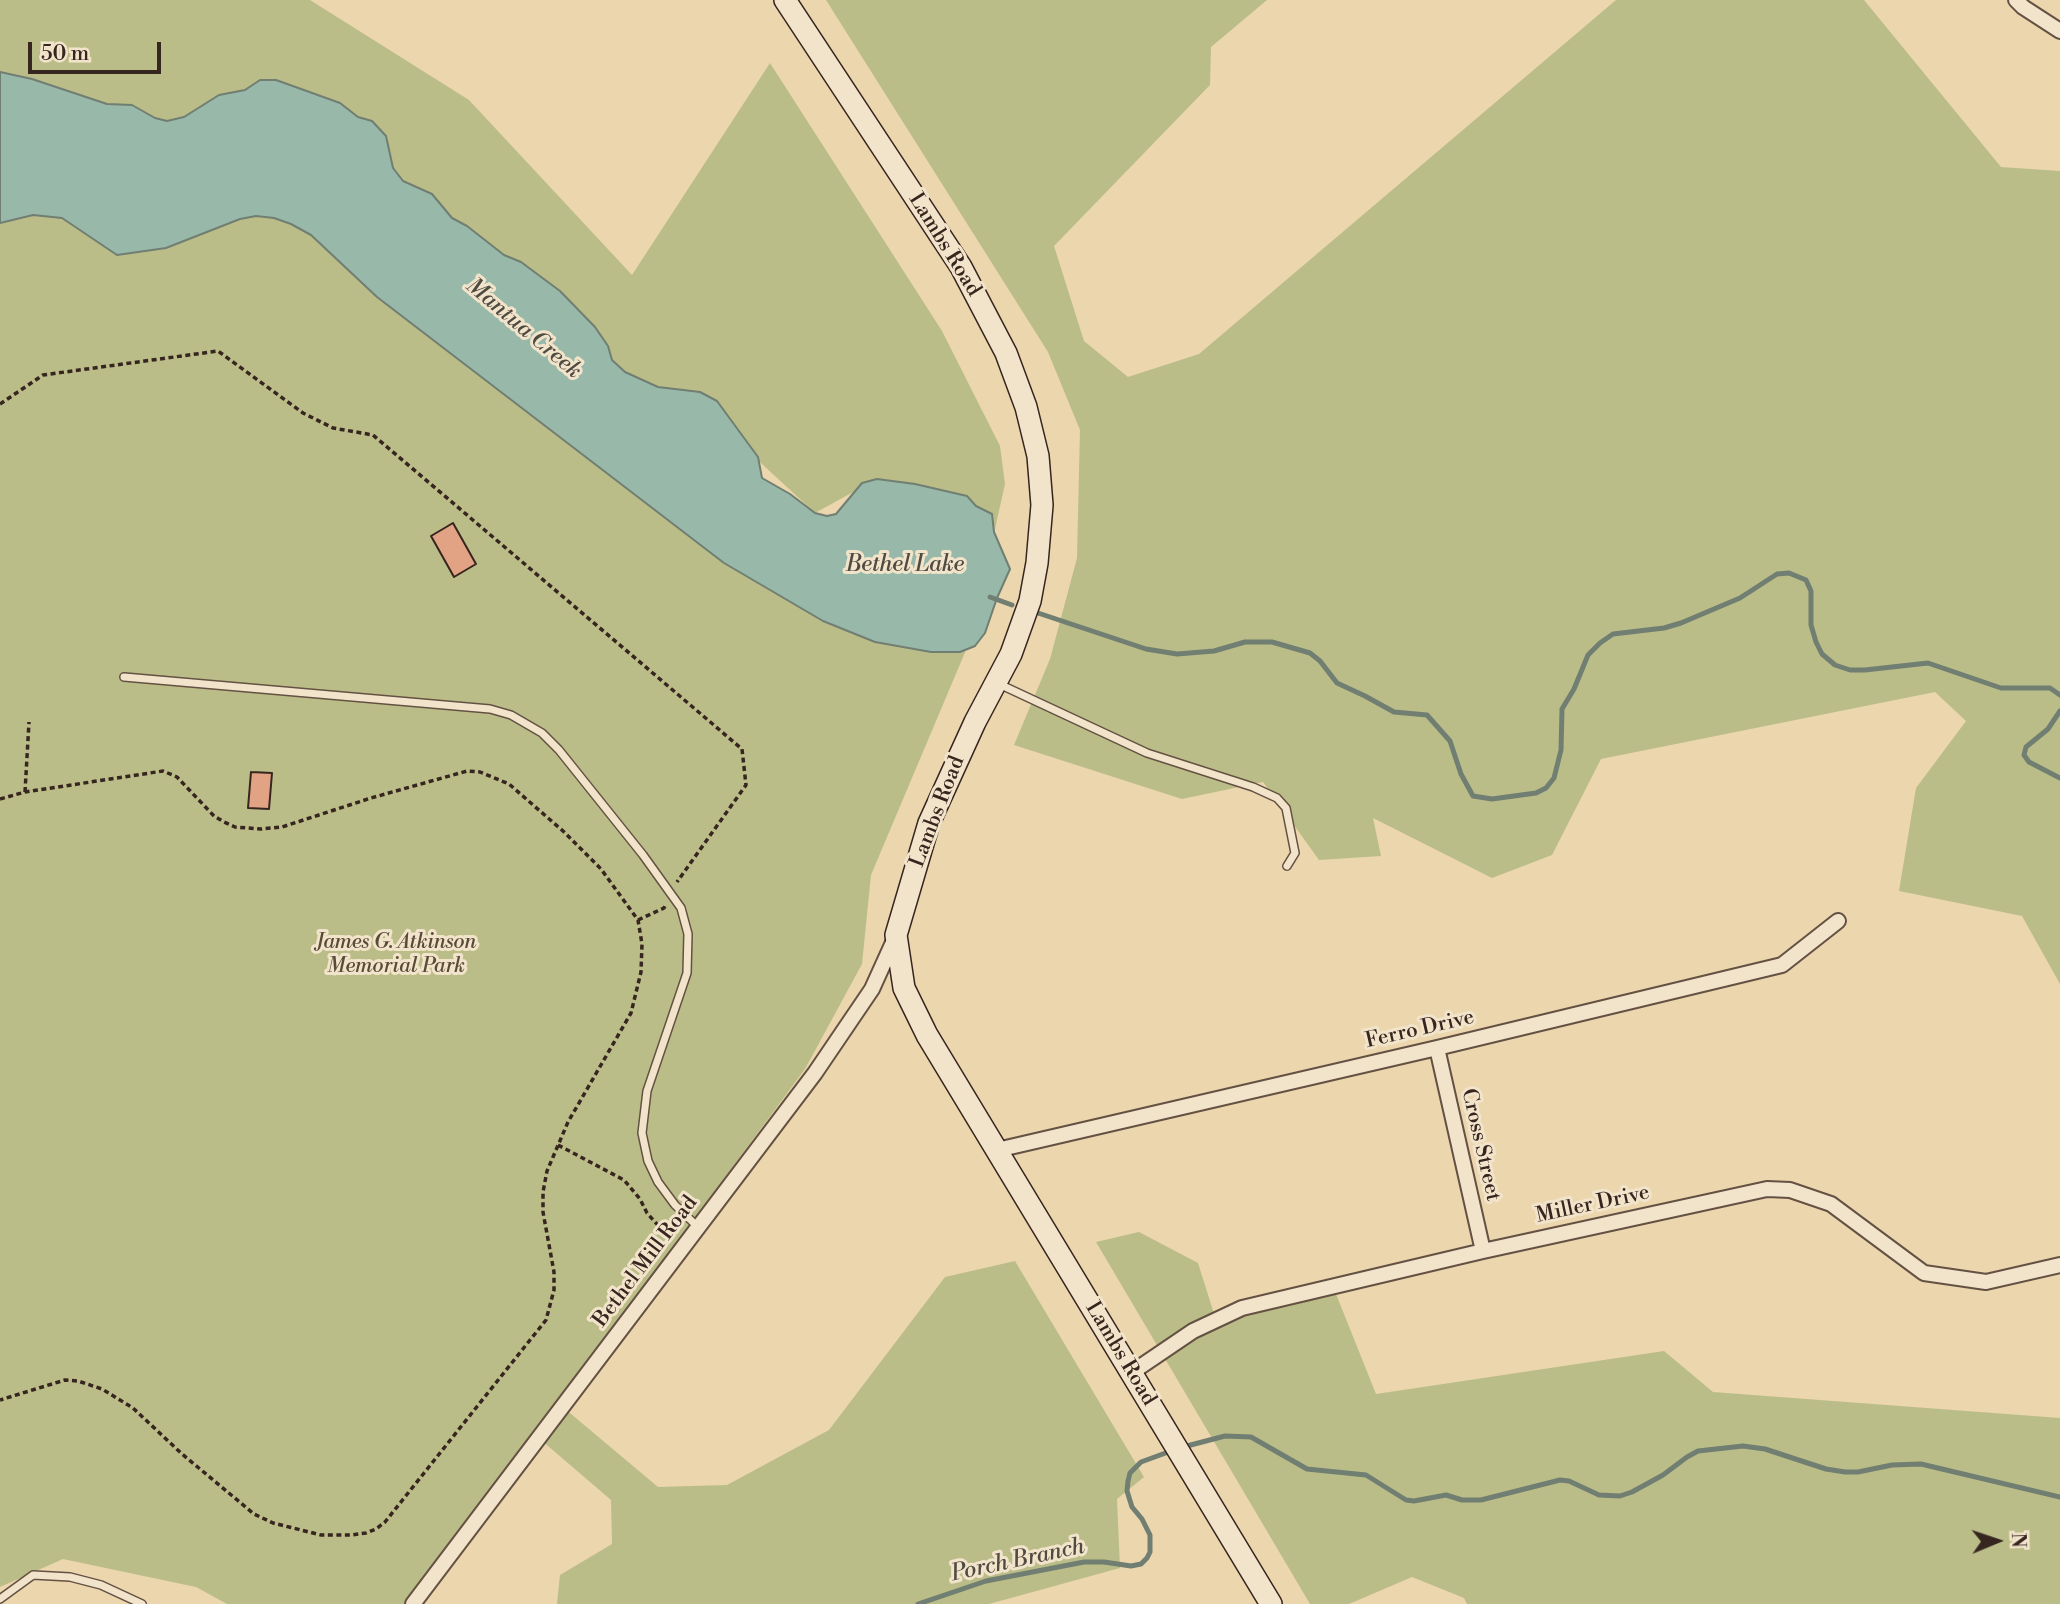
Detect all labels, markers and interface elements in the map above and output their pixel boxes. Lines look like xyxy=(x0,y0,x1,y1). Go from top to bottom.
scale bar xyxy=(32,28,164,72)
text: 50 m xyxy=(41,41,89,67)
street label: Lambs Road xyxy=(902,189,986,301)
water label: Mantua Creek xyxy=(460,273,586,385)
water label: Bethel Lake xyxy=(846,551,964,579)
street label: Lambs Road xyxy=(905,753,971,871)
park label: James G. Atkinson Memorial Park xyxy=(316,930,476,980)
street label: Ferro Drive xyxy=(1363,1005,1477,1055)
street label: Cross Street xyxy=(1455,1086,1505,1204)
street label: Miller Drive xyxy=(1534,1181,1652,1229)
street label: Bethel Mill Road xyxy=(588,1191,704,1333)
street label: Lambs Road xyxy=(1079,1297,1161,1411)
north arrow xyxy=(1962,1506,2032,1576)
text: N xyxy=(2006,1532,2030,1548)
water label: Porch Branch xyxy=(949,1533,1087,1589)

